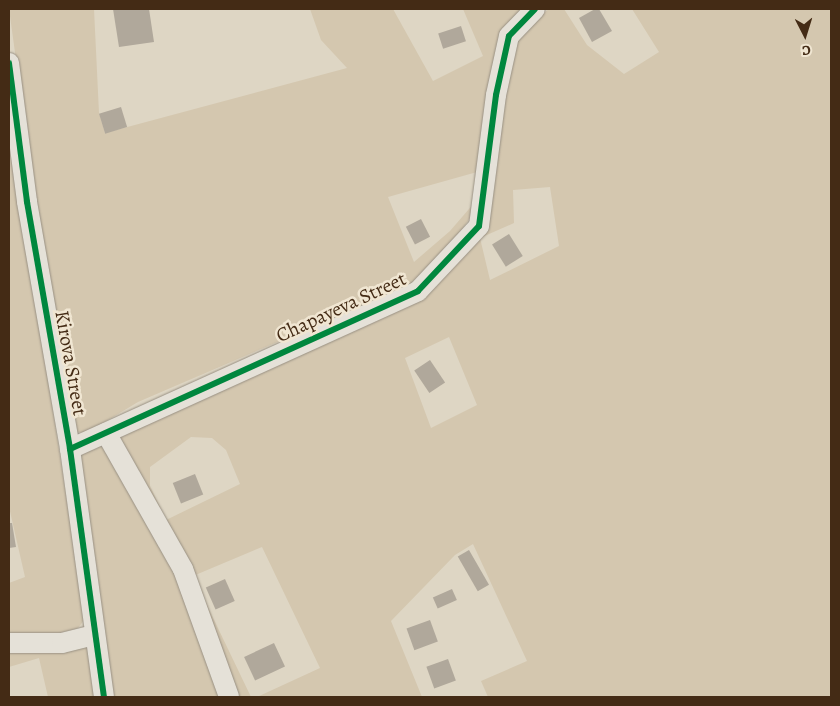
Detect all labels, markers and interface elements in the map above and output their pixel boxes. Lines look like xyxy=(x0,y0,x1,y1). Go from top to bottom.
north arrow xyxy=(780,10,830,60)
text: С xyxy=(801,41,811,60)
street label: Chapayeva Street xyxy=(272,266,410,348)
street label: Kirova Street xyxy=(50,309,92,417)

